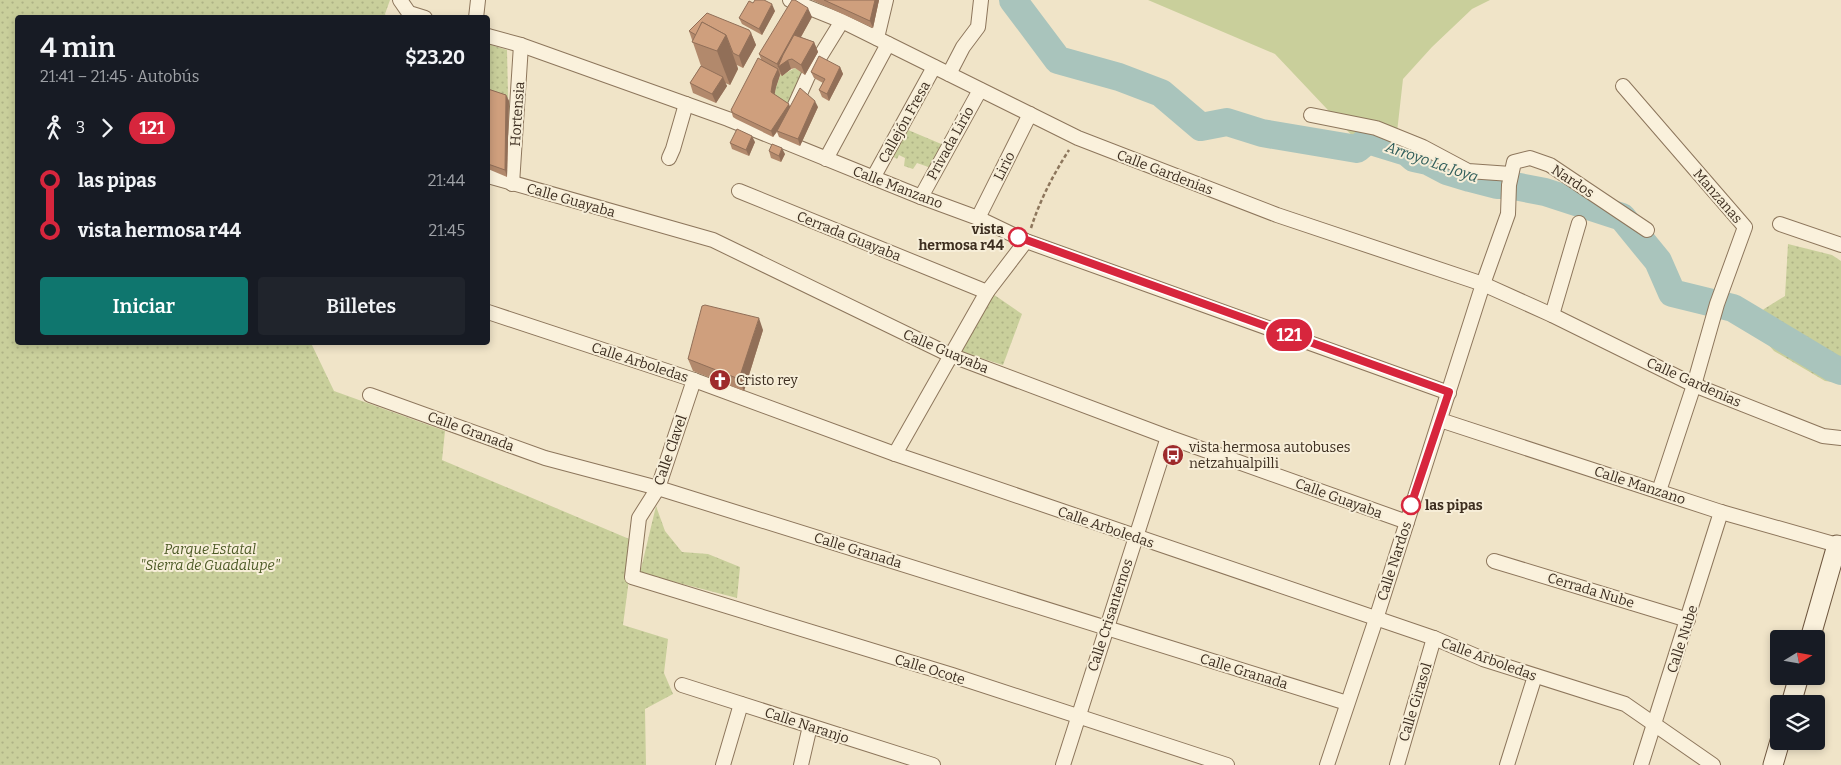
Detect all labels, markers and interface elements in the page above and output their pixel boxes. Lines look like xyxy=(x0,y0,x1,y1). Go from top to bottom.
text: 4 min xyxy=(40,31,115,64)
text: $23.20 xyxy=(405,46,465,69)
text: 21:41 – 21:45 · Autobús xyxy=(40,67,199,86)
street label: Callejón Fresa xyxy=(875,78,934,166)
street label: Hortensia xyxy=(507,81,528,147)
street label: Privada Lirio xyxy=(923,104,978,183)
icon: walk xyxy=(40,114,68,142)
icon: forward xyxy=(93,114,121,142)
text: 121 xyxy=(139,117,165,139)
text: 3 xyxy=(76,118,85,137)
water label: Arroyo La Joya xyxy=(1382,137,1481,186)
street label: Calle Gardenias xyxy=(1114,146,1215,199)
street label: Lirio xyxy=(990,149,1019,183)
street label: Nardos xyxy=(1548,161,1597,201)
street label: Calle Manzano xyxy=(850,163,945,212)
street label: Manzanas xyxy=(1689,166,1746,227)
text: las pipas xyxy=(78,169,156,192)
text: 21:44 xyxy=(428,171,465,190)
street label: Calle Guayaba xyxy=(525,180,618,221)
street label: Cerrada Guayaba xyxy=(794,208,904,265)
text: vista hermosa r44 xyxy=(78,219,241,242)
text: 21:45 xyxy=(429,221,465,240)
place label: vista hermosa r44 xyxy=(918,221,1004,254)
marker: vista hermosa r44 xyxy=(1008,227,1028,247)
button: Iniciar xyxy=(40,277,248,335)
button: Billetes xyxy=(258,277,465,335)
line badge: 121 xyxy=(1260,319,1318,351)
text: 121 xyxy=(1276,324,1302,346)
street label: Calle Guayaba xyxy=(900,326,992,377)
street label: Calle Arboledas xyxy=(589,339,690,386)
street label: Calle Gardenias xyxy=(1644,354,1744,411)
church icon: Cristo rey xyxy=(708,368,732,392)
place label: Cristo rey xyxy=(736,372,798,389)
street label: Calle Granada xyxy=(425,408,517,455)
street label: Calle Clavel xyxy=(650,413,690,488)
place label: vista hermosa autobuses netzahualpilli xyxy=(1188,439,1351,472)
bus stop icon: vista hermosa autobuses netzahualpilli xyxy=(1161,443,1185,467)
street label: Calle Manzano xyxy=(1592,463,1688,508)
street label: Calle Guayaba xyxy=(1293,475,1385,522)
marker: las pipas xyxy=(1401,495,1421,515)
place label: las pipas xyxy=(1425,497,1483,514)
street label: Calle Arboledas xyxy=(1055,503,1156,552)
street label: Calle Nardos xyxy=(1374,519,1415,603)
street label: Calle Granada xyxy=(812,529,904,572)
park label: Parque Estatal "Sierra de Guadalupe" xyxy=(140,541,281,574)
street label: Calle Crisantemos xyxy=(1084,557,1137,674)
street label: Cerrada Nube xyxy=(1545,569,1636,612)
street label: Calle Nube xyxy=(1664,603,1701,675)
north arrow xyxy=(1770,630,1825,685)
map controls xyxy=(1770,630,1825,750)
street label: Calle Arboledas xyxy=(1439,634,1539,685)
street label: Calle Granada xyxy=(1198,650,1290,693)
street label: Calle Ocote xyxy=(893,651,967,688)
street label: Calle Girasol xyxy=(1395,661,1436,744)
button: layers xyxy=(1770,695,1825,750)
street label: Calle Naranjo xyxy=(763,704,851,747)

